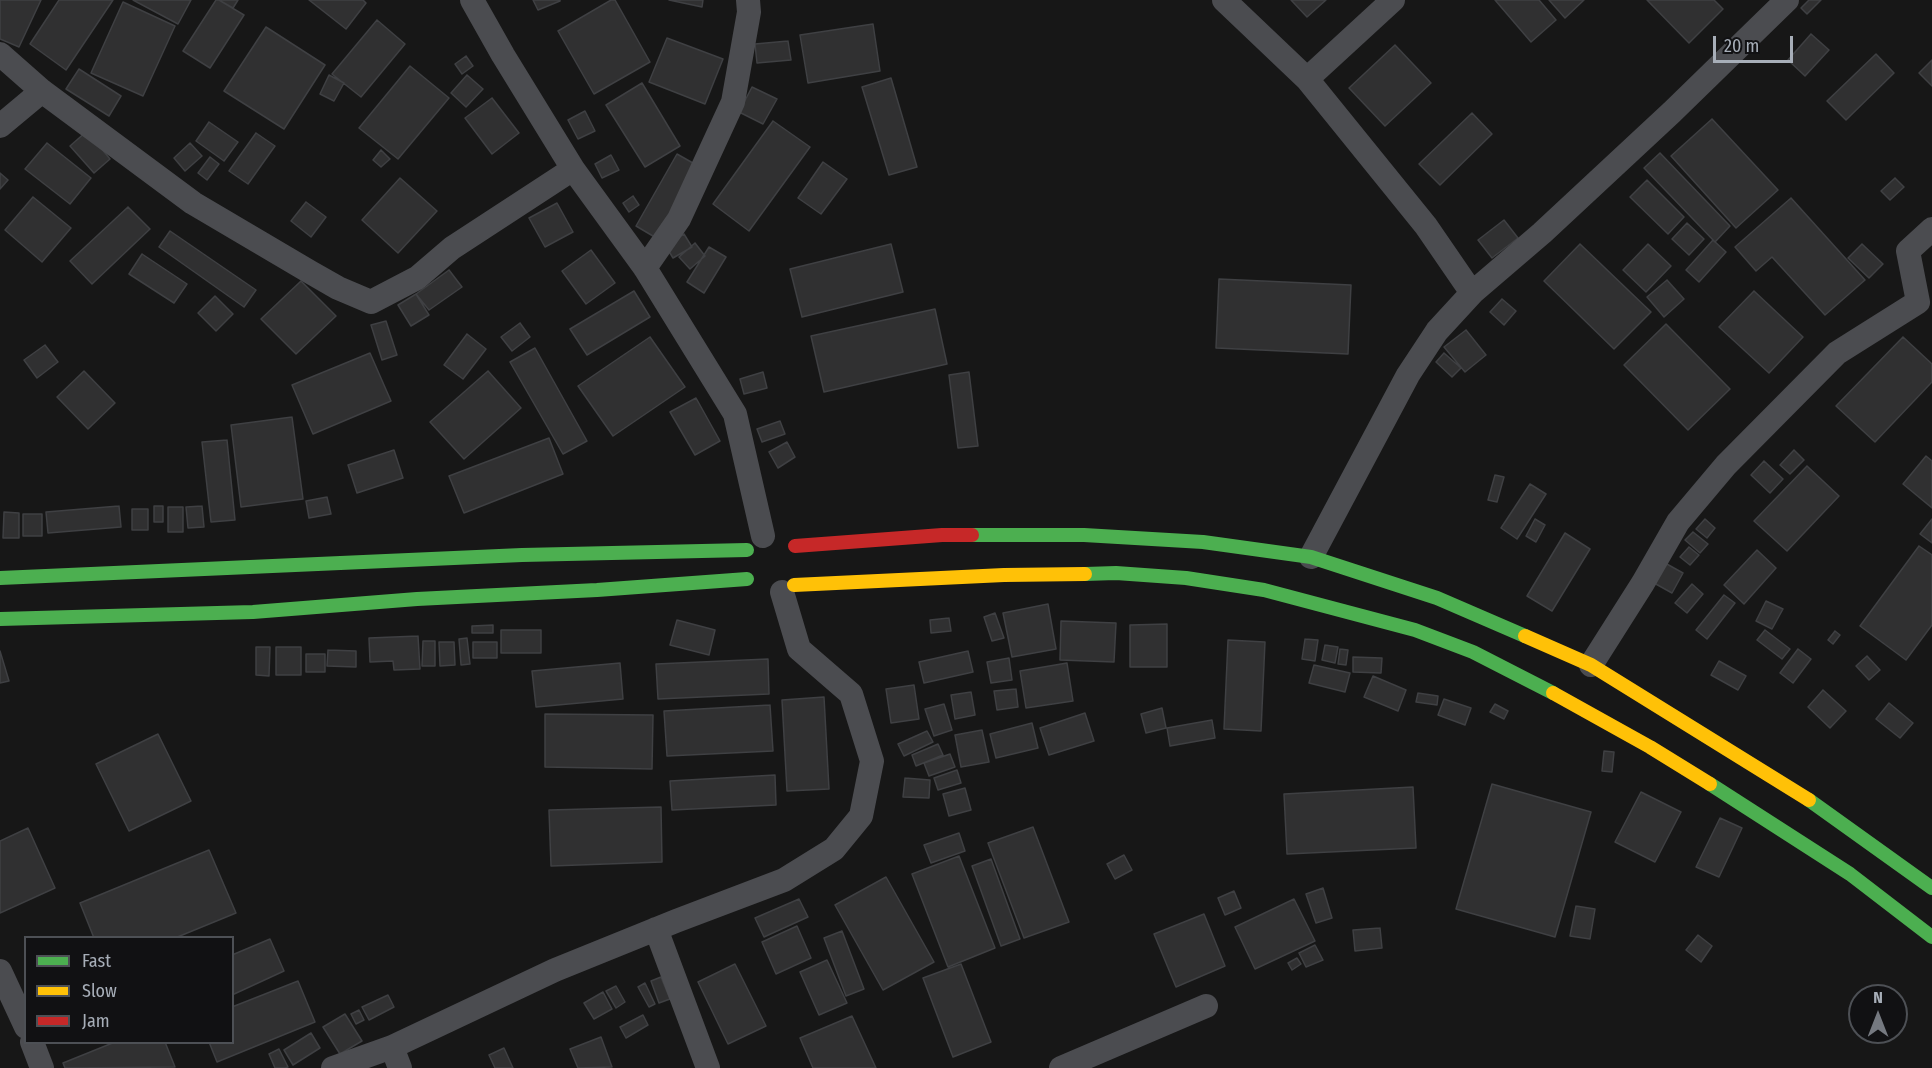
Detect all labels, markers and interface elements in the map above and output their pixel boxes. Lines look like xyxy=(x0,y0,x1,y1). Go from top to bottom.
scale bar xyxy=(1716,24,1796,62)
text: 20 m xyxy=(1724,35,1759,57)
legend xyxy=(24,936,234,1044)
text: Fast xyxy=(82,950,111,972)
text: Slow xyxy=(82,980,117,1002)
north arrow xyxy=(1848,984,1908,1044)
text: N xyxy=(1873,988,1883,1007)
text: Jam xyxy=(82,1010,110,1032)

